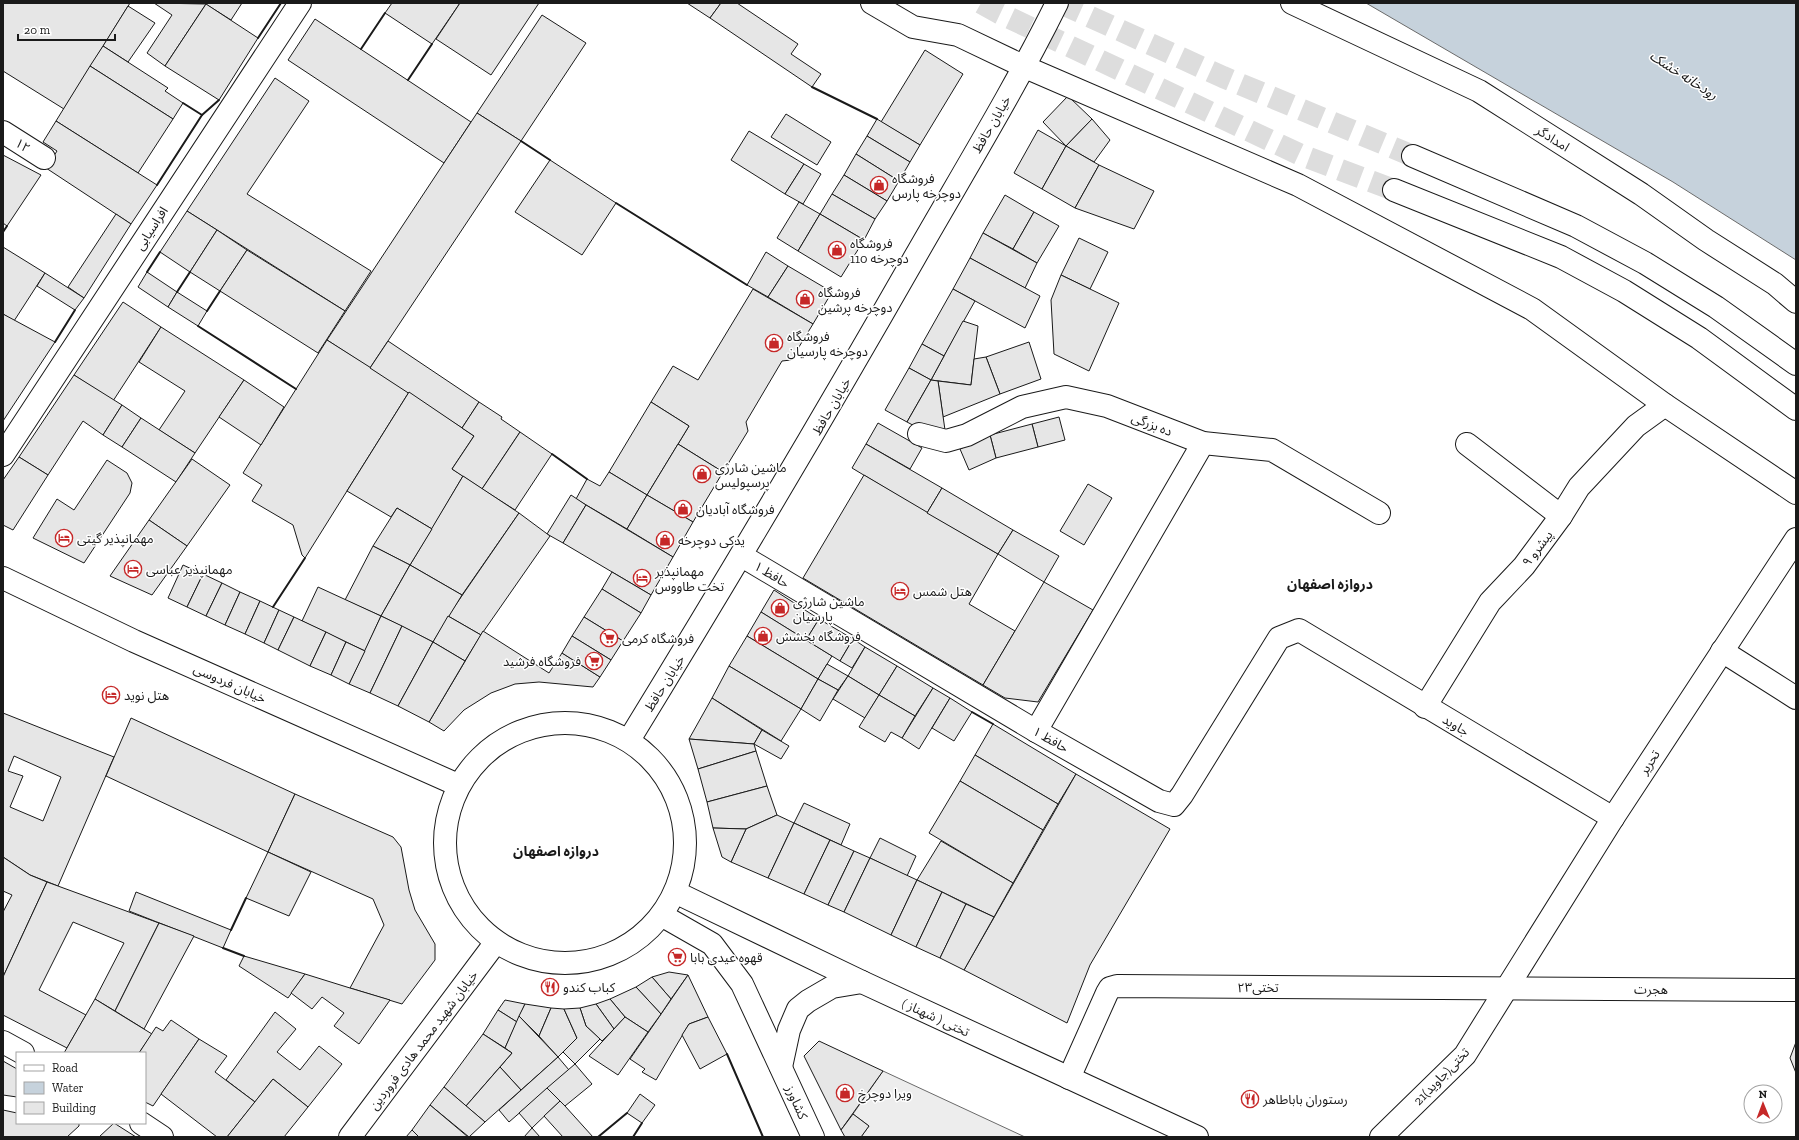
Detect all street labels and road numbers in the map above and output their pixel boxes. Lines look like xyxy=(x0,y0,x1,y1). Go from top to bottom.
street label: خیابان حافظ xyxy=(969,93,1015,156)
street label: امدادگر xyxy=(1532,122,1572,154)
street label: ۱۲ xyxy=(12,135,33,156)
street label: افراسیابی xyxy=(132,204,172,253)
street label: خیابان حافظ xyxy=(809,375,855,438)
street label: ده بزرگی xyxy=(1129,410,1174,440)
street label: پیشرو ۹ xyxy=(1519,527,1558,571)
street label: حافظ ۱ xyxy=(751,558,792,591)
street label: خیابان حافظ xyxy=(641,652,689,715)
street label: خیابان فردوسی xyxy=(191,661,269,707)
street label: جاوید xyxy=(1440,712,1472,739)
street label: حافظ ۱ xyxy=(1030,723,1071,756)
street label: تحریر xyxy=(1636,747,1663,778)
street label: خیابان شهید محمد هادی فروردین xyxy=(366,967,482,1113)
street label: تختی۲۳ xyxy=(1237,980,1279,996)
street label: هجرت xyxy=(1634,982,1668,997)
street label: تختی ( شهناز ) xyxy=(899,995,972,1041)
street label: 21تختی(جاوید) xyxy=(1410,1045,1473,1109)
street label: کشاورز xyxy=(782,1082,811,1122)

